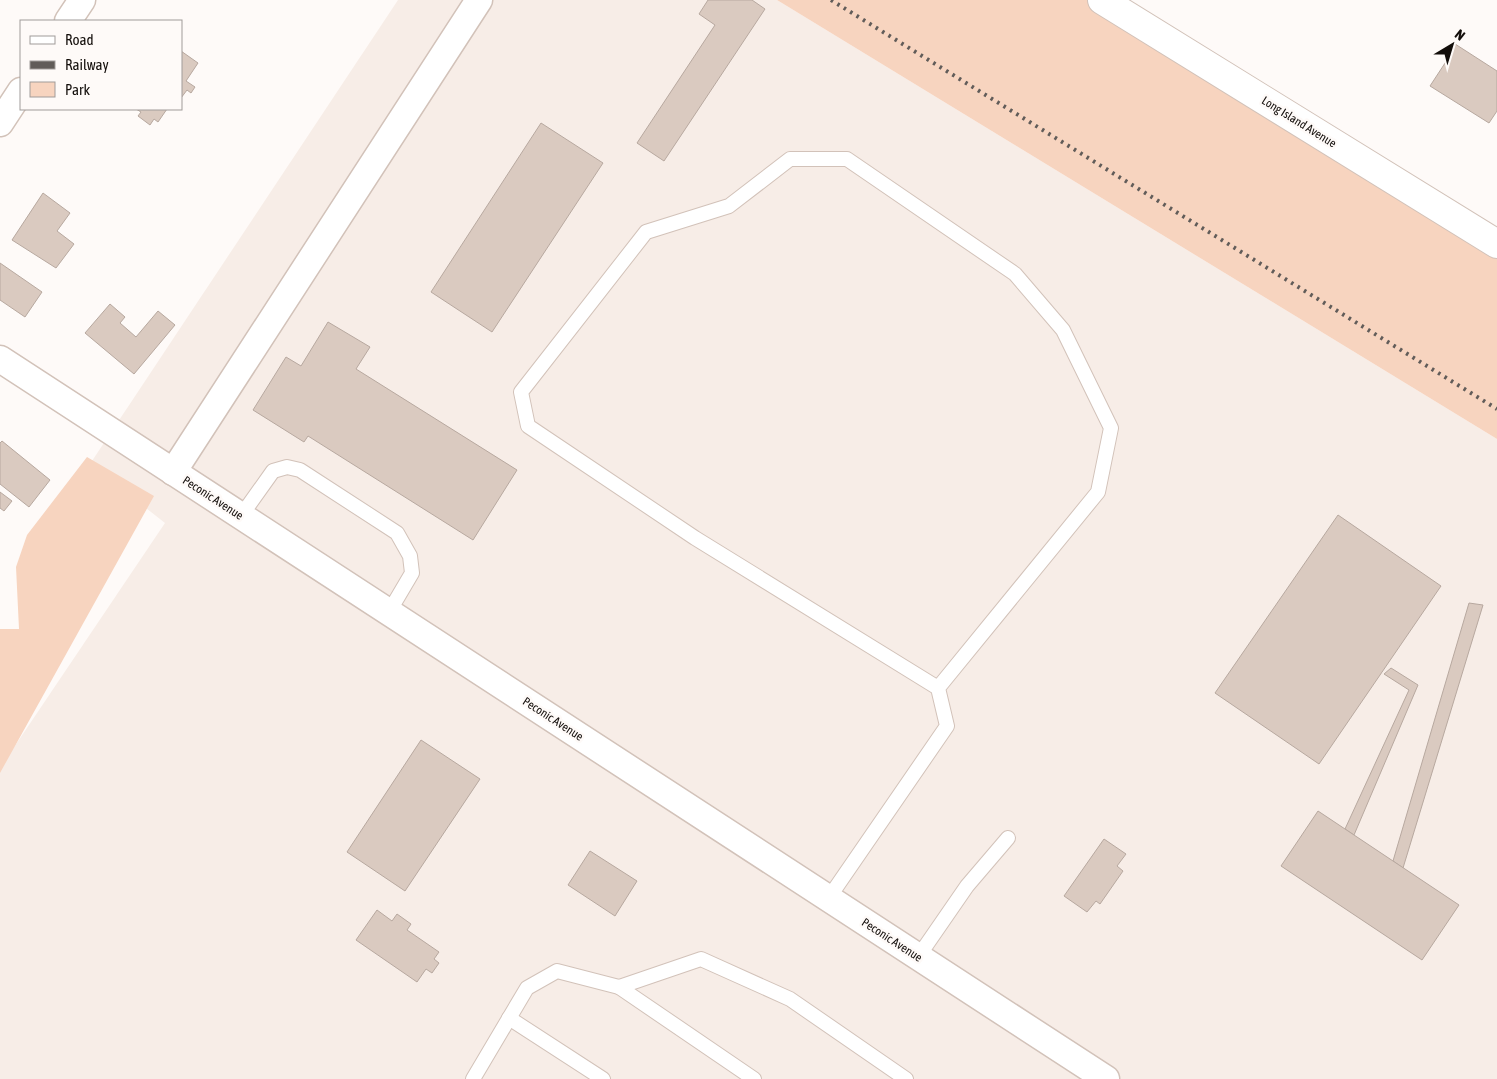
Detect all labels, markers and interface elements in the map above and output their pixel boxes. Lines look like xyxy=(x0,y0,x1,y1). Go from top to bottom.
legend xyxy=(20,20,182,110)
north arrow xyxy=(1427,20,1477,70)
text: N xyxy=(1452,26,1468,44)
text: Road xyxy=(65,31,94,48)
text: Railway xyxy=(65,56,109,73)
text: Park xyxy=(65,81,90,98)
street label: Long Island Avenue xyxy=(1259,93,1339,151)
street label: Peconic Avenue xyxy=(180,473,246,523)
street label: Peconic Avenue xyxy=(520,694,586,744)
street label: Peconic Avenue xyxy=(859,915,925,965)

